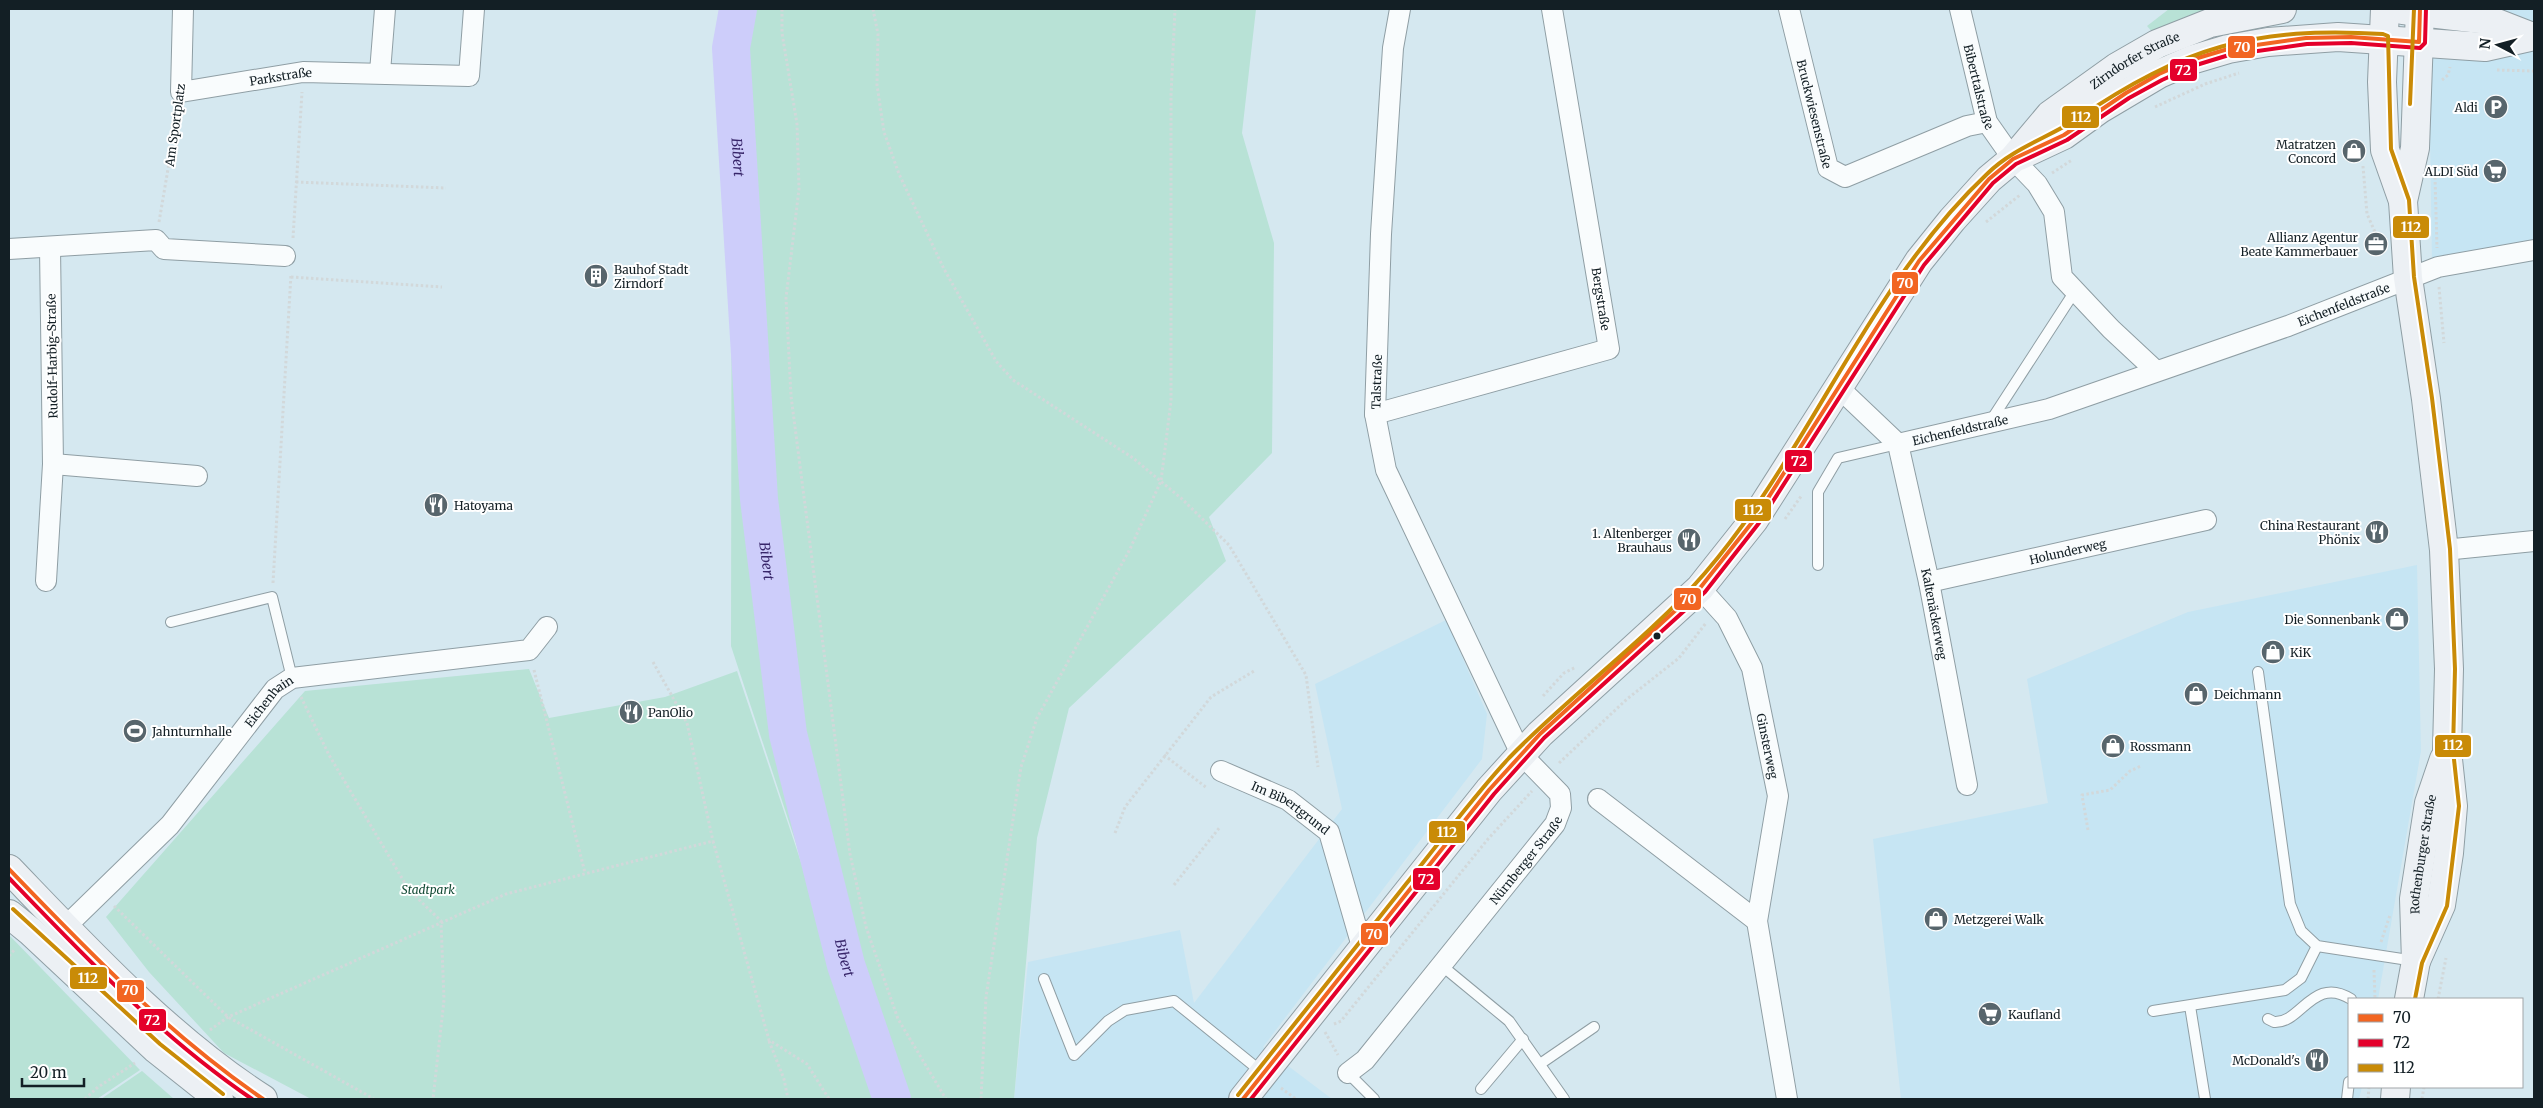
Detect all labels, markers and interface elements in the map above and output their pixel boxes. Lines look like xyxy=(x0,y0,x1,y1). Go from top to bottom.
north arrow xyxy=(2473,20,2523,70)
street label: Zirndorfer Straße xyxy=(2087,28,2181,92)
line badge: 70 xyxy=(2227,35,2256,59)
text: N xyxy=(2476,37,2495,50)
text: 70 xyxy=(2233,38,2251,56)
street label: Biberttalstraße xyxy=(1961,43,1997,132)
street label: Bruckwiesenstraße xyxy=(1794,58,1835,170)
line badge: 72 xyxy=(2169,58,2198,82)
text: 72 xyxy=(2175,61,2191,79)
street label: Parkstraße xyxy=(248,64,312,88)
street label: Am Sportplatz xyxy=(162,82,188,168)
parking icon: Aldi xyxy=(2483,94,2509,120)
place label: Aldi xyxy=(2453,100,2478,115)
line badge: 112 xyxy=(2061,105,2100,129)
text: 112 xyxy=(2071,108,2091,126)
water label: Bibert xyxy=(728,137,748,177)
place label: Matratzen Concord xyxy=(2276,137,2336,166)
shop icon: Matratzen Concord xyxy=(2341,138,2367,164)
supermarket icon: ALDI Süd xyxy=(2482,158,2508,184)
place label: ALDI Süd xyxy=(2423,164,2478,179)
line badge: 112 xyxy=(2392,215,2430,239)
text: 112 xyxy=(2401,218,2421,236)
place label: Allianz Agentur Beate Kammerbauer xyxy=(2240,230,2359,259)
office icon: Allianz Agentur Beate Kammerbauer xyxy=(2363,231,2389,257)
place label: Bauhof Stadt Zirndorf xyxy=(614,262,689,291)
building icon: Bauhof Stadt Zirndorf xyxy=(583,263,609,289)
street label: Bergstraße xyxy=(1589,266,1613,332)
line badge: 70 xyxy=(1891,271,1919,295)
text: 70 xyxy=(1896,274,1914,292)
street label: Eichenfeldstraße xyxy=(2295,279,2392,329)
street label: Rudolf-Harbig-Straße xyxy=(43,293,61,419)
street label: Talstraße xyxy=(1368,354,1384,410)
street label: Eichenfeldstraße xyxy=(1911,411,2009,448)
line badge: 72 xyxy=(1784,449,1813,473)
text: 72 xyxy=(1791,452,1807,470)
restaurant icon: Hatoyama xyxy=(423,492,449,518)
place label: Hatoyama xyxy=(454,498,513,513)
line badge: 112 xyxy=(1734,498,1772,522)
text: 112 xyxy=(1743,501,1763,519)
place label: China Restaurant Phönix xyxy=(2260,518,2361,547)
restaurant icon: China Restaurant Phönix xyxy=(2364,519,2390,545)
place label: 1. Altenberger Brauhaus xyxy=(1592,526,1673,555)
restaurant icon: 1. Altenberger Brauhaus xyxy=(1676,527,1702,553)
street label: Holunderweg xyxy=(2028,535,2108,567)
water label: Bibert xyxy=(755,541,778,581)
street label: Kaltenäckerweg xyxy=(1919,567,1951,662)
line badge: 70 xyxy=(1673,587,1702,611)
text: 70 xyxy=(1679,590,1697,608)
shop icon: Die Sonnenbank xyxy=(2384,606,2410,632)
place label: Die Sonnenbank xyxy=(2284,612,2380,627)
unlabelled marker xyxy=(1652,631,1662,641)
shop icon: KiK xyxy=(2260,639,2286,665)
place label: KiK xyxy=(2290,645,2311,660)
street label: Eichenhain xyxy=(241,672,296,730)
shop icon: Deichmann xyxy=(2183,681,2209,707)
place label: Deichmann xyxy=(2214,687,2281,702)
restaurant icon: PanOlio xyxy=(618,699,644,725)
place label: PanOlio xyxy=(648,705,693,720)
street label: Ginsterweg xyxy=(1754,712,1782,781)
sports icon: Jahnturnhalle xyxy=(122,718,148,744)
place label: Jahnturnhalle xyxy=(151,724,232,739)
shop icon: Rossmann xyxy=(2100,733,2126,759)
line badge: 112 xyxy=(2434,734,2472,758)
text: 112 xyxy=(2443,736,2463,754)
place label: Rossmann xyxy=(2130,739,2191,754)
street label: Im Bibertgrund xyxy=(1249,778,1333,837)
street label: Rothenburger Straße xyxy=(2407,792,2439,914)
street label: Nürnberger Straße xyxy=(1486,814,1565,907)
line badge: 112 xyxy=(1428,820,1466,844)
text: 112 xyxy=(1437,823,1457,841)
line badge: 72 xyxy=(1412,867,1441,891)
text: 72 xyxy=(1418,870,1434,888)
park label: Stadtpark xyxy=(401,882,455,897)
shop icon: Metzgerei Walk xyxy=(1923,906,1949,932)
place label: Metzgerei Walk xyxy=(1954,912,2044,927)
line badge: 70 xyxy=(1360,922,1389,946)
text: 70 xyxy=(1365,925,1383,943)
water label: Bibert xyxy=(831,937,858,979)
line badge: 112 xyxy=(69,966,108,990)
text: 112 xyxy=(78,969,98,987)
line badge: 70 xyxy=(116,979,145,1003)
text: 70 xyxy=(121,981,139,999)
legend xyxy=(2348,998,2523,1088)
supermarket icon: Kaufland xyxy=(1977,1001,2003,1027)
place label: Kaufland xyxy=(2008,1007,2061,1022)
line badge: 72 xyxy=(138,1008,167,1032)
text: 70 xyxy=(2393,1008,2411,1027)
text: 72 xyxy=(144,1011,160,1029)
text: 72 xyxy=(2393,1033,2410,1052)
restaurant icon: McDonald's xyxy=(2304,1047,2330,1073)
place label: McDonald's xyxy=(2232,1053,2300,1068)
scale bar xyxy=(22,1056,85,1088)
text: 112 xyxy=(2393,1058,2415,1077)
text: 20 m xyxy=(30,1063,67,1082)

